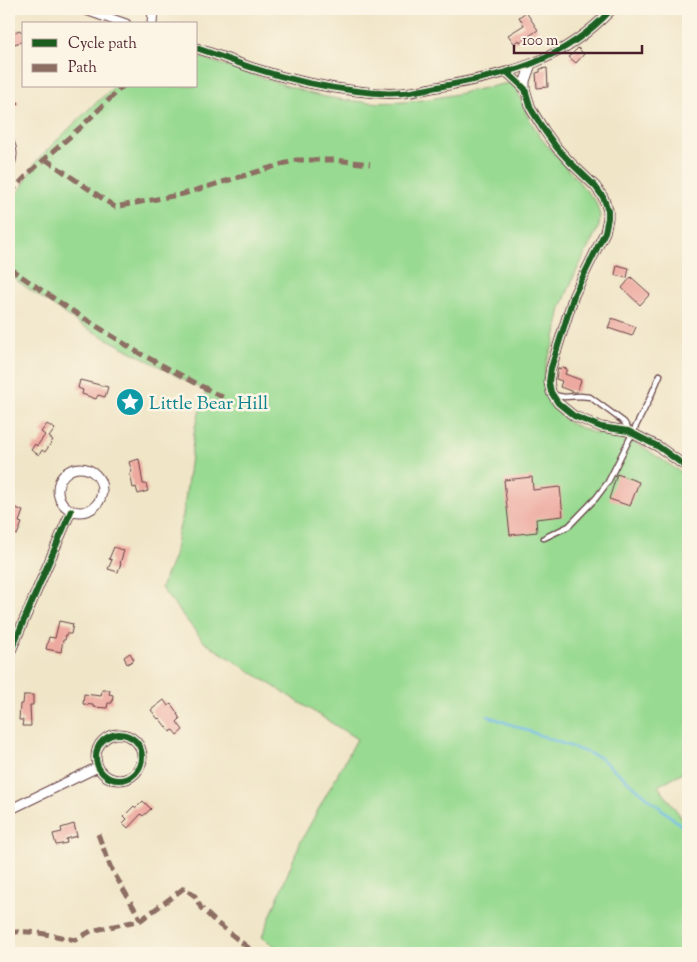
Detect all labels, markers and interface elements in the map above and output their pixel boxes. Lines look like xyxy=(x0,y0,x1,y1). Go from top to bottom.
legend xyxy=(22,22,198,88)
scale bar xyxy=(514,22,642,54)
text: 100 m xyxy=(522,31,559,52)
text: Cycle path xyxy=(68,34,137,55)
text: Path xyxy=(68,58,97,79)
place icon: Little Bear Hill xyxy=(115,387,145,417)
place label: Little Bear Hill xyxy=(149,391,268,418)

